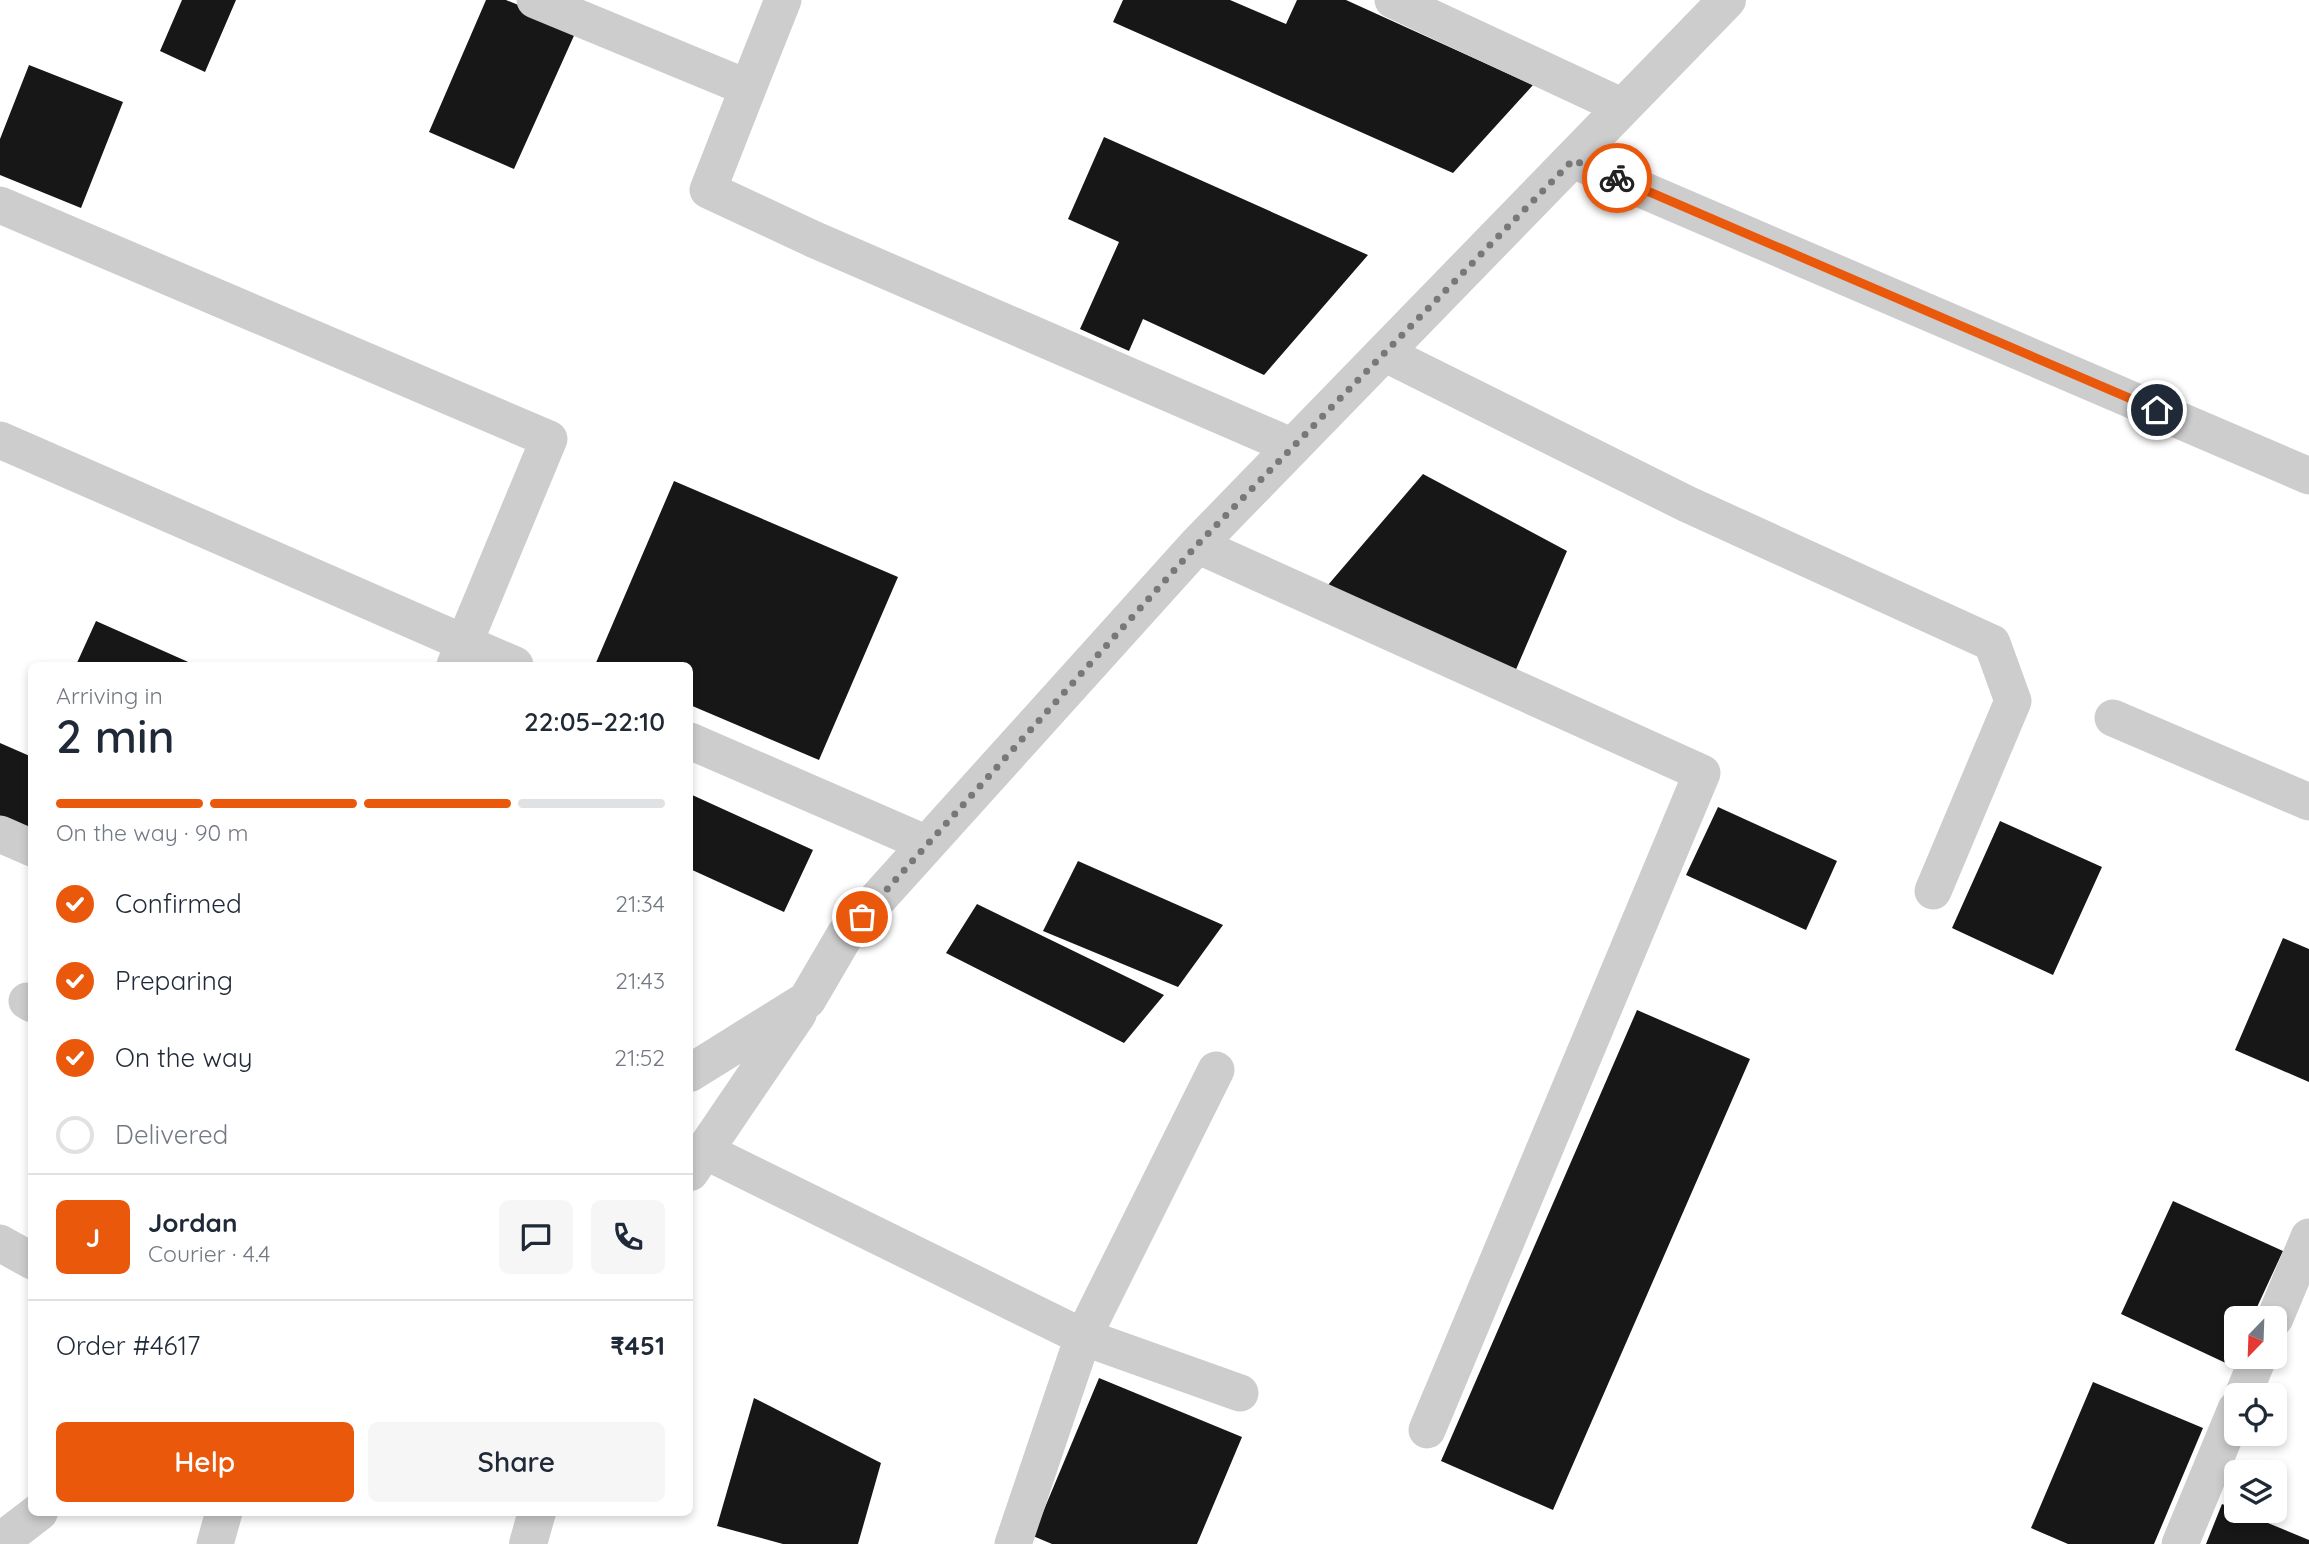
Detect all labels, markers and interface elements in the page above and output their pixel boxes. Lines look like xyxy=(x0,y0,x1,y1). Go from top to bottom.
courier xyxy=(1582,143,1652,213)
icon: bike xyxy=(1598,159,1636,197)
pin xyxy=(2127,380,2187,440)
icon: home xyxy=(2138,391,2176,429)
text: Arriving in xyxy=(56,681,163,710)
text: 22:05–22:10 xyxy=(524,705,665,738)
text: 2 min xyxy=(56,707,175,765)
text: On the way · 90 m xyxy=(56,818,249,847)
icon: check xyxy=(56,885,94,923)
text: Confirmed xyxy=(115,887,242,920)
pin xyxy=(832,887,892,947)
text: 21:34 xyxy=(615,889,665,918)
icon: bag xyxy=(843,898,881,936)
icon: check xyxy=(56,962,94,1000)
text: Preparing xyxy=(115,964,233,997)
text: 21:43 xyxy=(615,966,665,995)
icon: check xyxy=(56,1039,94,1077)
text: On the way xyxy=(115,1041,253,1074)
text: 21:52 xyxy=(614,1043,665,1072)
text: Delivered xyxy=(115,1118,228,1151)
button: chat xyxy=(499,1200,573,1274)
button: phone xyxy=(591,1200,665,1274)
text: Jordan xyxy=(148,1206,237,1239)
text: J xyxy=(86,1221,100,1254)
text: Courier · 4.4 xyxy=(148,1239,270,1268)
north arrow xyxy=(2224,1306,2287,1368)
map controls xyxy=(2224,1306,2287,1523)
text: Order #4617 xyxy=(56,1329,200,1362)
text: ₹451 xyxy=(610,1329,665,1362)
button: locate xyxy=(2224,1383,2287,1446)
button: Help xyxy=(56,1422,354,1502)
button: Share xyxy=(368,1422,665,1502)
button: layers xyxy=(2224,1460,2287,1523)

